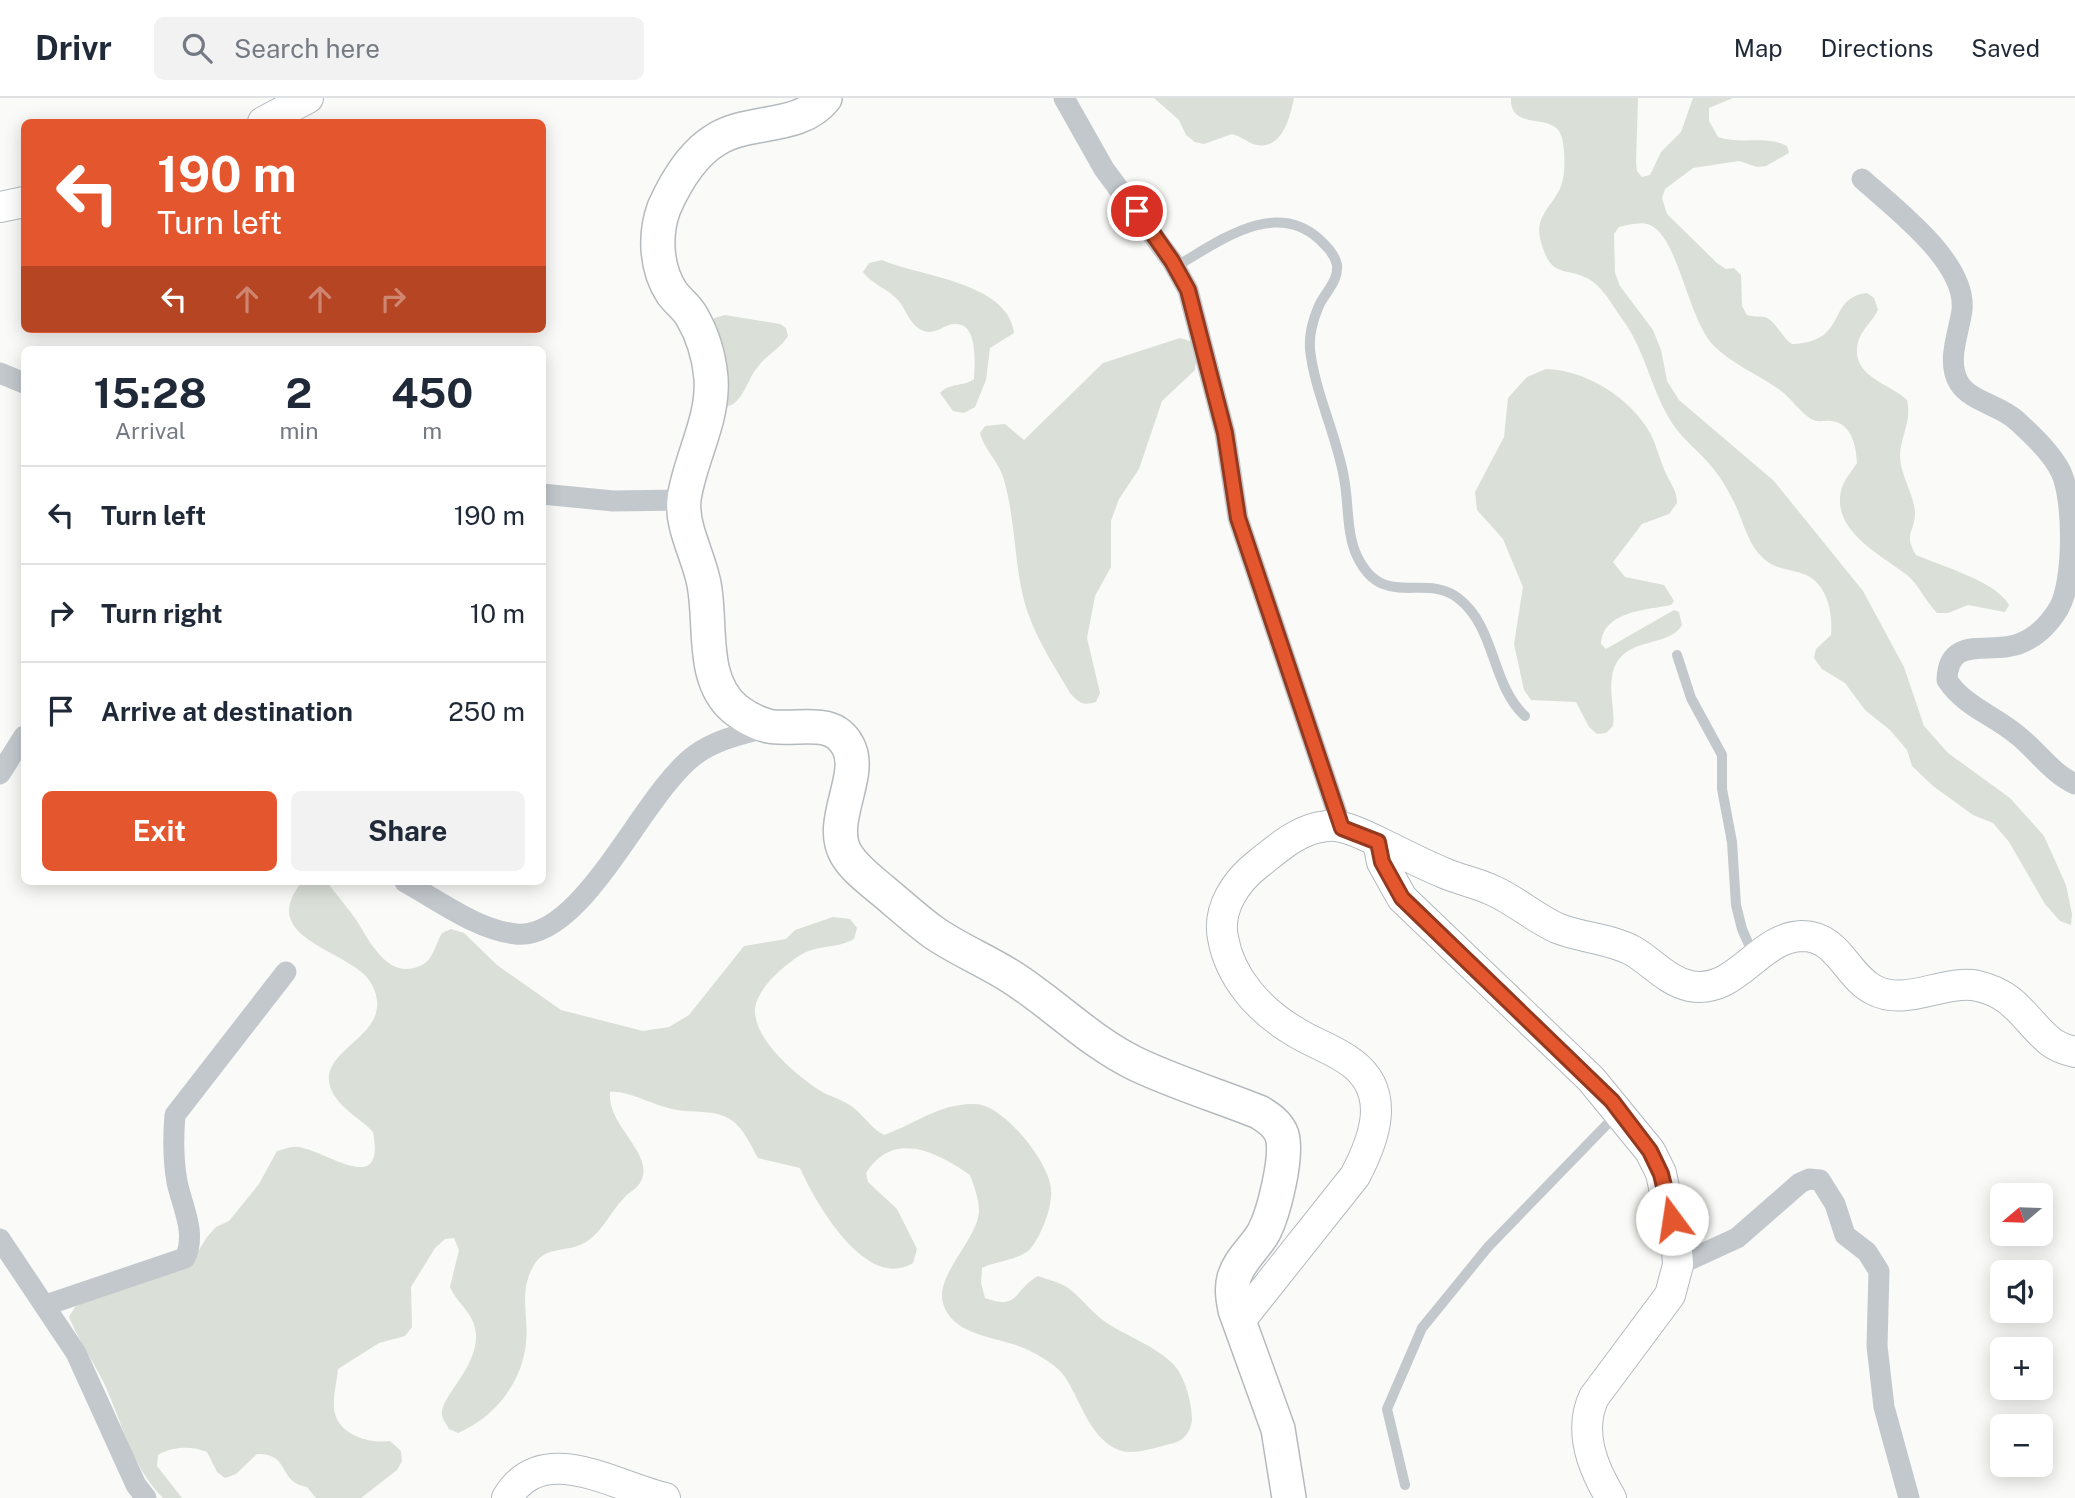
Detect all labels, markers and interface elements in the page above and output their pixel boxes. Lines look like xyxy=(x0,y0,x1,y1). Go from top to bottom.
search box xyxy=(154,17,644,80)
text: Drivr xyxy=(35,29,112,67)
icon: search xyxy=(178,29,216,67)
text: Search here xyxy=(234,33,380,64)
text: Map xyxy=(1734,34,1783,62)
text: Directions xyxy=(1821,34,1933,62)
text: Saved xyxy=(1971,34,2040,62)
text: 190 m xyxy=(157,145,297,203)
icon: left xyxy=(42,147,133,238)
pin xyxy=(1107,181,1167,241)
icon: arrive xyxy=(1118,192,1156,230)
text: Turn left xyxy=(157,204,282,241)
icon: left xyxy=(155,280,193,318)
icon: ahead xyxy=(228,280,266,318)
icon: ahead xyxy=(301,280,339,318)
icon: right xyxy=(374,280,412,318)
text: 15:28 xyxy=(94,368,207,417)
text: 2 xyxy=(286,368,312,417)
text: 450 xyxy=(391,368,473,417)
text: Arrival xyxy=(115,417,186,444)
text: min xyxy=(279,417,318,444)
text: m xyxy=(422,417,442,444)
icon: left xyxy=(42,496,80,534)
text: Turn left xyxy=(101,500,206,531)
text: 190 m xyxy=(454,500,525,531)
icon: right xyxy=(42,594,80,632)
text: Turn right xyxy=(101,598,223,629)
text: 10 m xyxy=(470,598,525,629)
icon: arrive xyxy=(42,692,80,730)
text: Arrive at destination xyxy=(101,696,353,727)
text: 250 m xyxy=(448,696,525,727)
button: Exit xyxy=(42,791,277,871)
button: Share xyxy=(291,791,525,871)
position arrow xyxy=(1635,1182,1709,1256)
north arrow xyxy=(1990,1183,2053,1246)
map controls xyxy=(1990,1183,2053,1477)
button: sound xyxy=(1990,1260,2053,1323)
button: + xyxy=(1990,1337,2053,1400)
button: − xyxy=(1990,1414,2053,1477)

